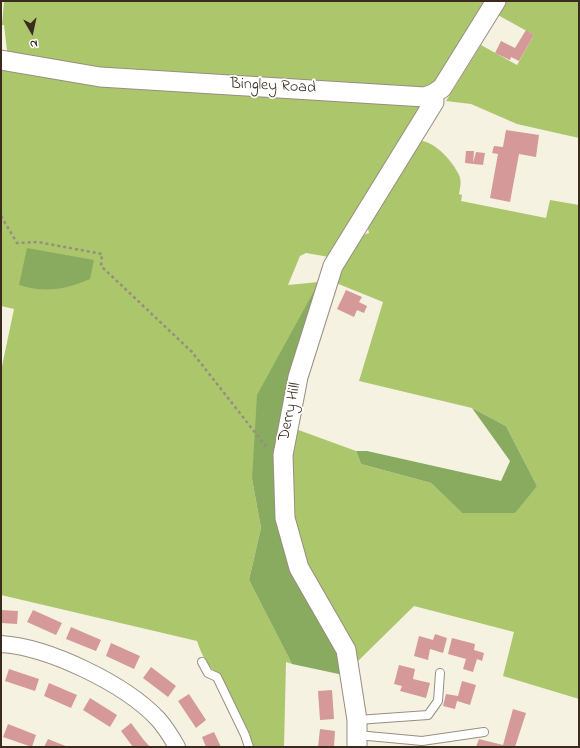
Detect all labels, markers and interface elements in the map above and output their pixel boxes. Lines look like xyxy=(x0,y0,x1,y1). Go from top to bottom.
north arrow xyxy=(12,12,52,52)
text: N xyxy=(29,35,39,52)
street label: Bingley Road xyxy=(230,75,316,99)
street label: Derry Hill xyxy=(275,381,307,443)

